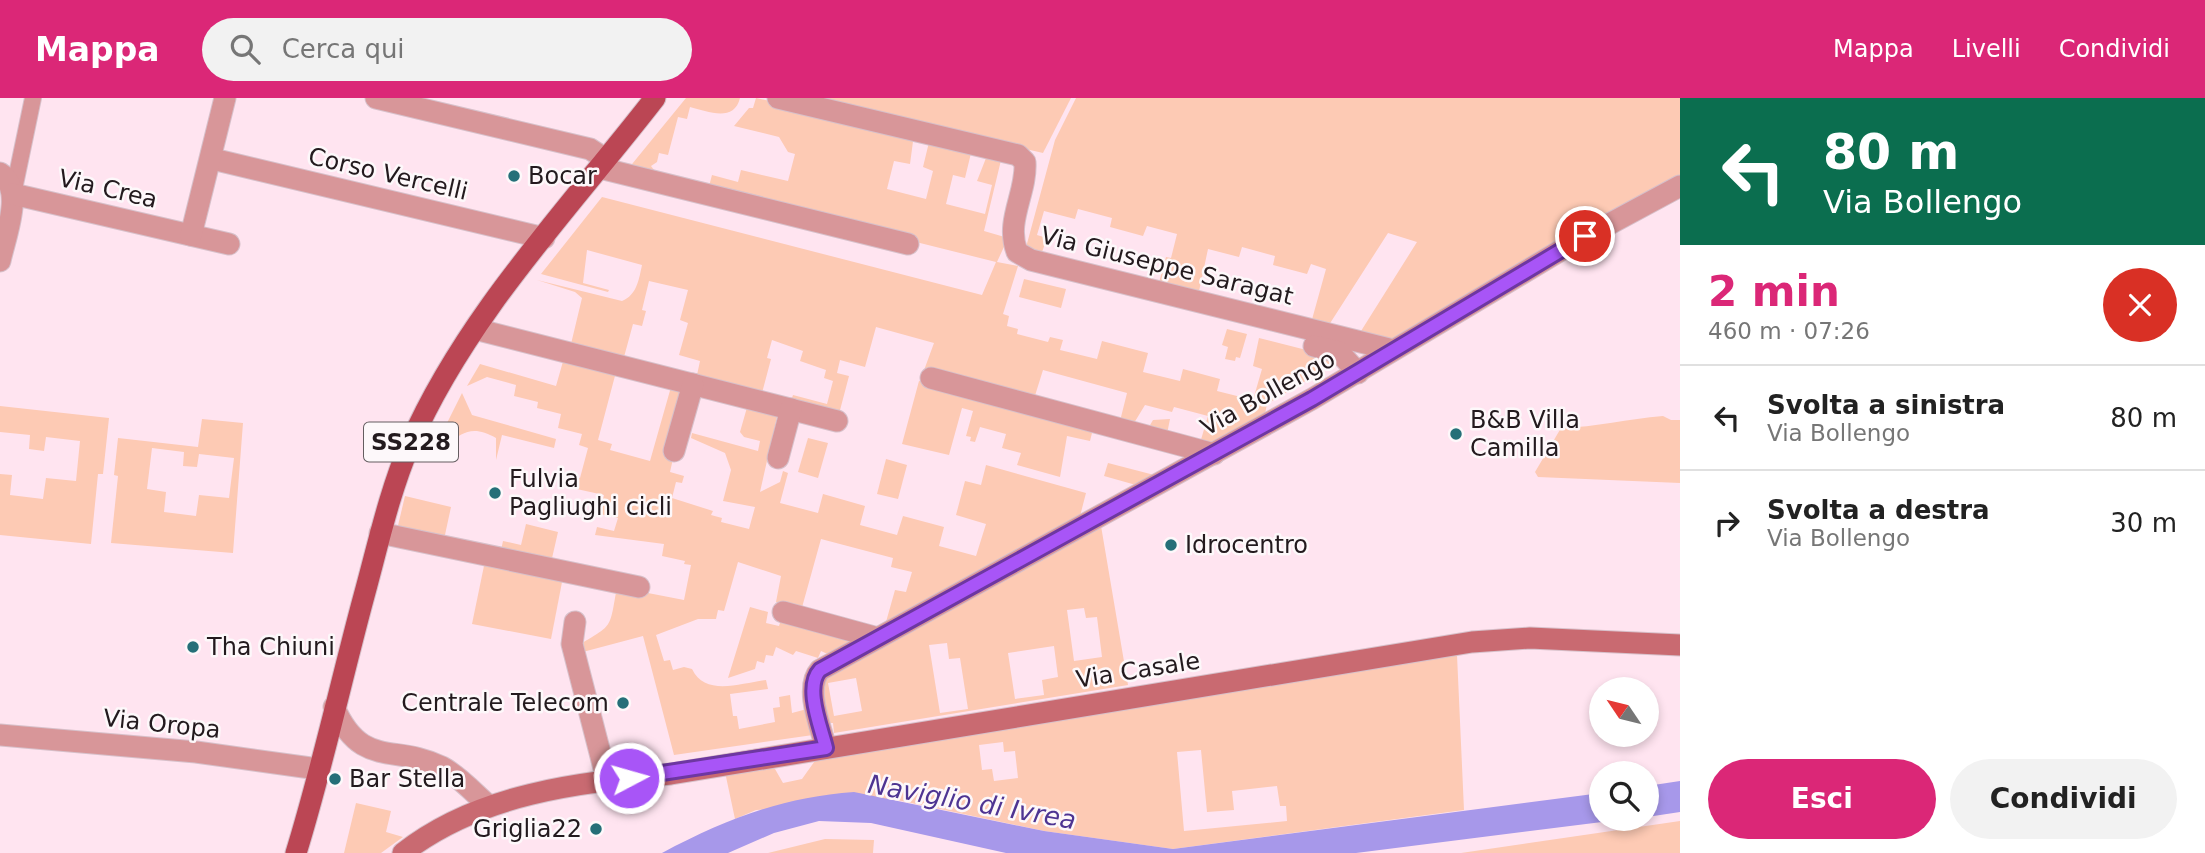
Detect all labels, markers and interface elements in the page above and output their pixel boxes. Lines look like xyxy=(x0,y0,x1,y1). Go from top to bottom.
search box xyxy=(202,18,692,81)
text: Mappa xyxy=(35,30,160,69)
icon: search xyxy=(226,30,264,68)
text: Cerca qui xyxy=(282,34,405,64)
text: Mappa xyxy=(1833,35,1914,63)
text: Livelli xyxy=(1952,35,2021,63)
text: Condividi xyxy=(2059,35,2170,63)
text: 80 m xyxy=(1823,124,1959,181)
icon: left xyxy=(1708,126,1799,217)
street label: Corso Vercelli xyxy=(306,142,470,206)
place label: Bocar xyxy=(528,162,597,190)
street label: Via Crea xyxy=(56,164,160,214)
marker: Bocar xyxy=(506,168,522,184)
text: Via Bollengo xyxy=(1823,183,2022,221)
pin xyxy=(1555,206,1615,266)
icon: arrive xyxy=(1566,217,1604,255)
street label: Via Giuseppe Saragat xyxy=(1038,221,1296,311)
text: 2 min xyxy=(1708,267,1840,316)
button: close xyxy=(2103,268,2177,342)
text: 460 m · 07:26 xyxy=(1708,318,1870,344)
street label: Via Bollengo xyxy=(1196,345,1340,441)
text: Svolta a sinistra xyxy=(1767,390,2005,420)
icon: left xyxy=(1708,399,1746,437)
text: 80 m xyxy=(2110,403,2177,433)
place label: B&B Villa Camilla xyxy=(1470,406,1580,462)
text: Via Bollengo xyxy=(1767,420,1910,446)
road number: SS228 xyxy=(364,422,458,462)
marker: B&B Villa Camilla xyxy=(1448,426,1464,442)
place label: Fulvia Pagliughi cicli xyxy=(509,465,672,521)
marker: Fulvia Pagliughi cicli xyxy=(487,485,503,501)
text: Svolta a destra xyxy=(1767,495,1990,525)
icon: right xyxy=(1708,504,1746,542)
text: 30 m xyxy=(2110,508,2177,538)
text: Via Bollengo xyxy=(1767,525,1910,551)
place label: Idrocentro xyxy=(1185,531,1308,559)
marker: Idrocentro xyxy=(1163,537,1179,553)
place label: Tha Chiuni xyxy=(206,633,335,661)
marker: Tha Chiuni xyxy=(185,639,201,655)
street label: Via Casale xyxy=(1074,646,1202,694)
north arrow xyxy=(1589,677,1659,747)
map controls xyxy=(1589,677,1659,831)
place label: Centrale Telecom xyxy=(401,689,609,717)
marker: Centrale Telecom xyxy=(615,695,631,711)
street label: Via Oropa xyxy=(102,704,222,744)
position arrow xyxy=(592,741,666,815)
button: Esci xyxy=(1708,759,1936,839)
button: Condividi xyxy=(1950,759,2177,839)
button: search xyxy=(1589,761,1659,831)
place label: Bar Stella xyxy=(349,765,465,793)
water label: Naviglio di Ivrea xyxy=(866,769,1078,835)
marker: Bar Stella xyxy=(327,771,343,787)
place label: Griglia22 xyxy=(473,815,582,843)
marker: Griglia22 xyxy=(588,821,604,837)

